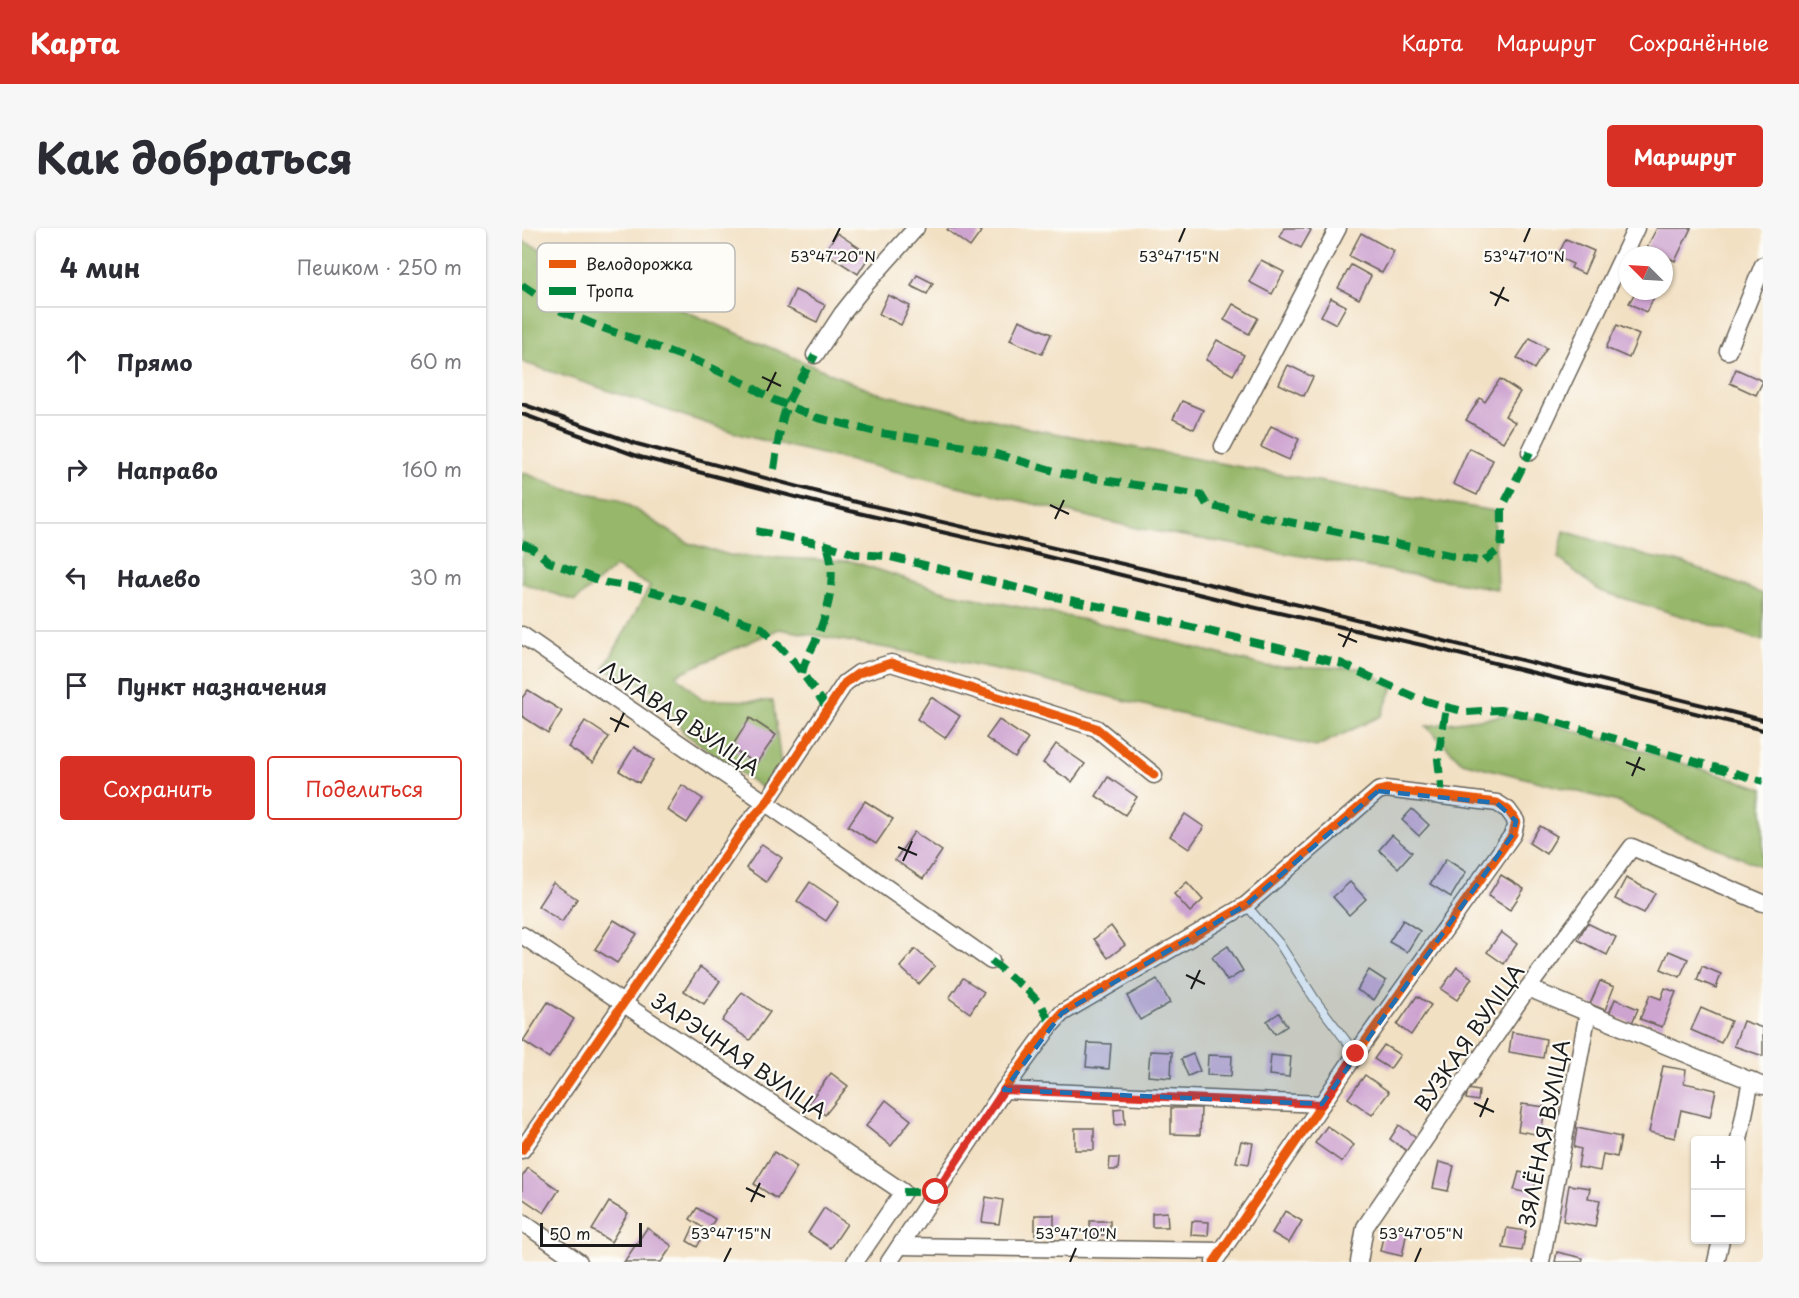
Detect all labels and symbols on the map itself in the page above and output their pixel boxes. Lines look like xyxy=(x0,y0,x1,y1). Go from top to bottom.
legend xyxy=(537,243,735,312)
text: 53°47'20"N xyxy=(790,244,876,267)
text: 53°47'15"N xyxy=(1138,244,1220,267)
text: 53°47'10"N xyxy=(1483,244,1565,267)
north arrow xyxy=(1619,246,1673,300)
text: Велодорожка xyxy=(586,251,693,275)
text: Тропа xyxy=(586,278,634,302)
street label: ЛУГАВАЯ ВУЛІЦА xyxy=(595,652,767,782)
street label: ВУЗКАЯ ВУЛІЦА xyxy=(1405,956,1531,1118)
street label: ЗАРЭЧНАЯ ВУЛІЦА xyxy=(646,984,834,1126)
street label: ЗЯЛЁНАЯ ВУЛІЦА xyxy=(1509,1036,1577,1230)
route end xyxy=(1342,1040,1368,1066)
route start xyxy=(922,1178,948,1204)
scale bar xyxy=(540,1220,642,1248)
text: 53°47'15"N xyxy=(690,1221,772,1244)
text: 53°47'10"N xyxy=(1035,1221,1117,1244)
text: 53°47'05"N xyxy=(1379,1221,1463,1244)

